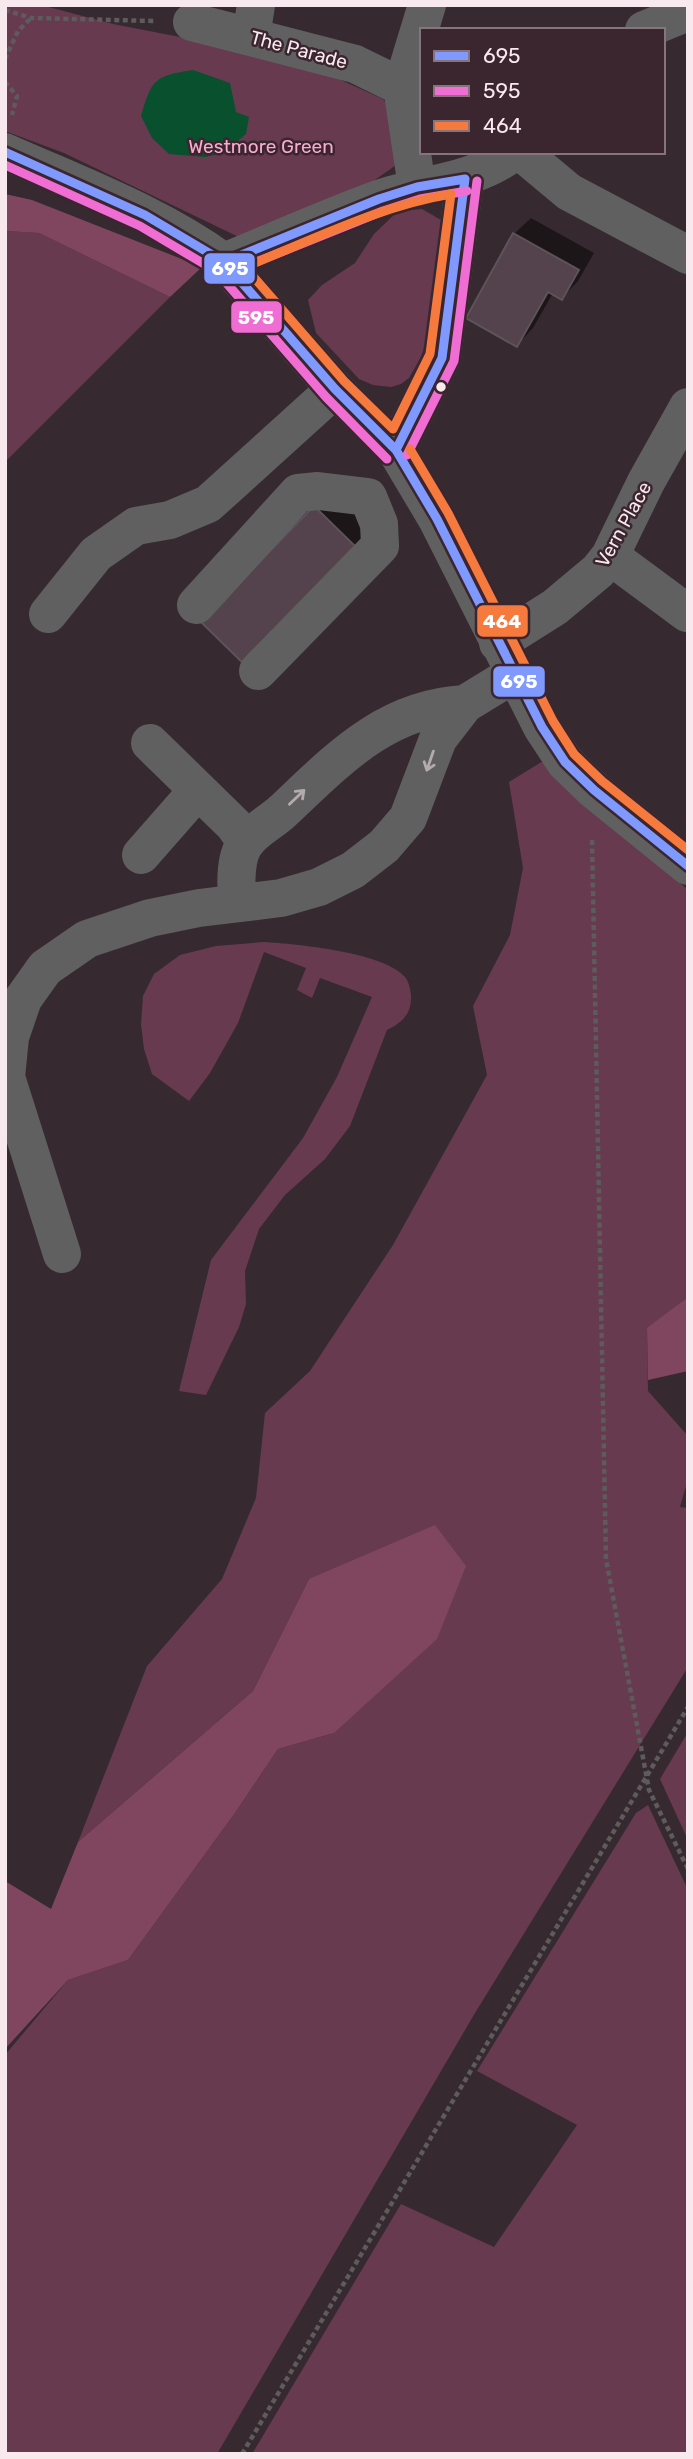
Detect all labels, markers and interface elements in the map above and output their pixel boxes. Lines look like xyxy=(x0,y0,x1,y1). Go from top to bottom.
street label: The Parade xyxy=(248,26,350,73)
legend xyxy=(420,28,665,154)
text: 695 xyxy=(483,43,521,68)
text: 595 xyxy=(483,78,520,103)
text: 464 xyxy=(483,113,522,138)
park label: Westmore Green xyxy=(188,135,334,158)
line badge: 695 xyxy=(203,252,256,285)
text: 695 xyxy=(212,257,248,280)
line badge: 595 xyxy=(230,300,283,334)
text: 595 xyxy=(238,306,274,329)
unlabelled marker xyxy=(434,380,448,394)
street label: Vern Place xyxy=(591,478,656,571)
line badge: 464 xyxy=(476,604,529,638)
text: 464 xyxy=(483,610,521,633)
line badge: 695 xyxy=(492,665,546,698)
text: 695 xyxy=(501,670,537,693)
one-way arrow xyxy=(423,750,435,772)
one-way arrow xyxy=(288,789,305,806)

